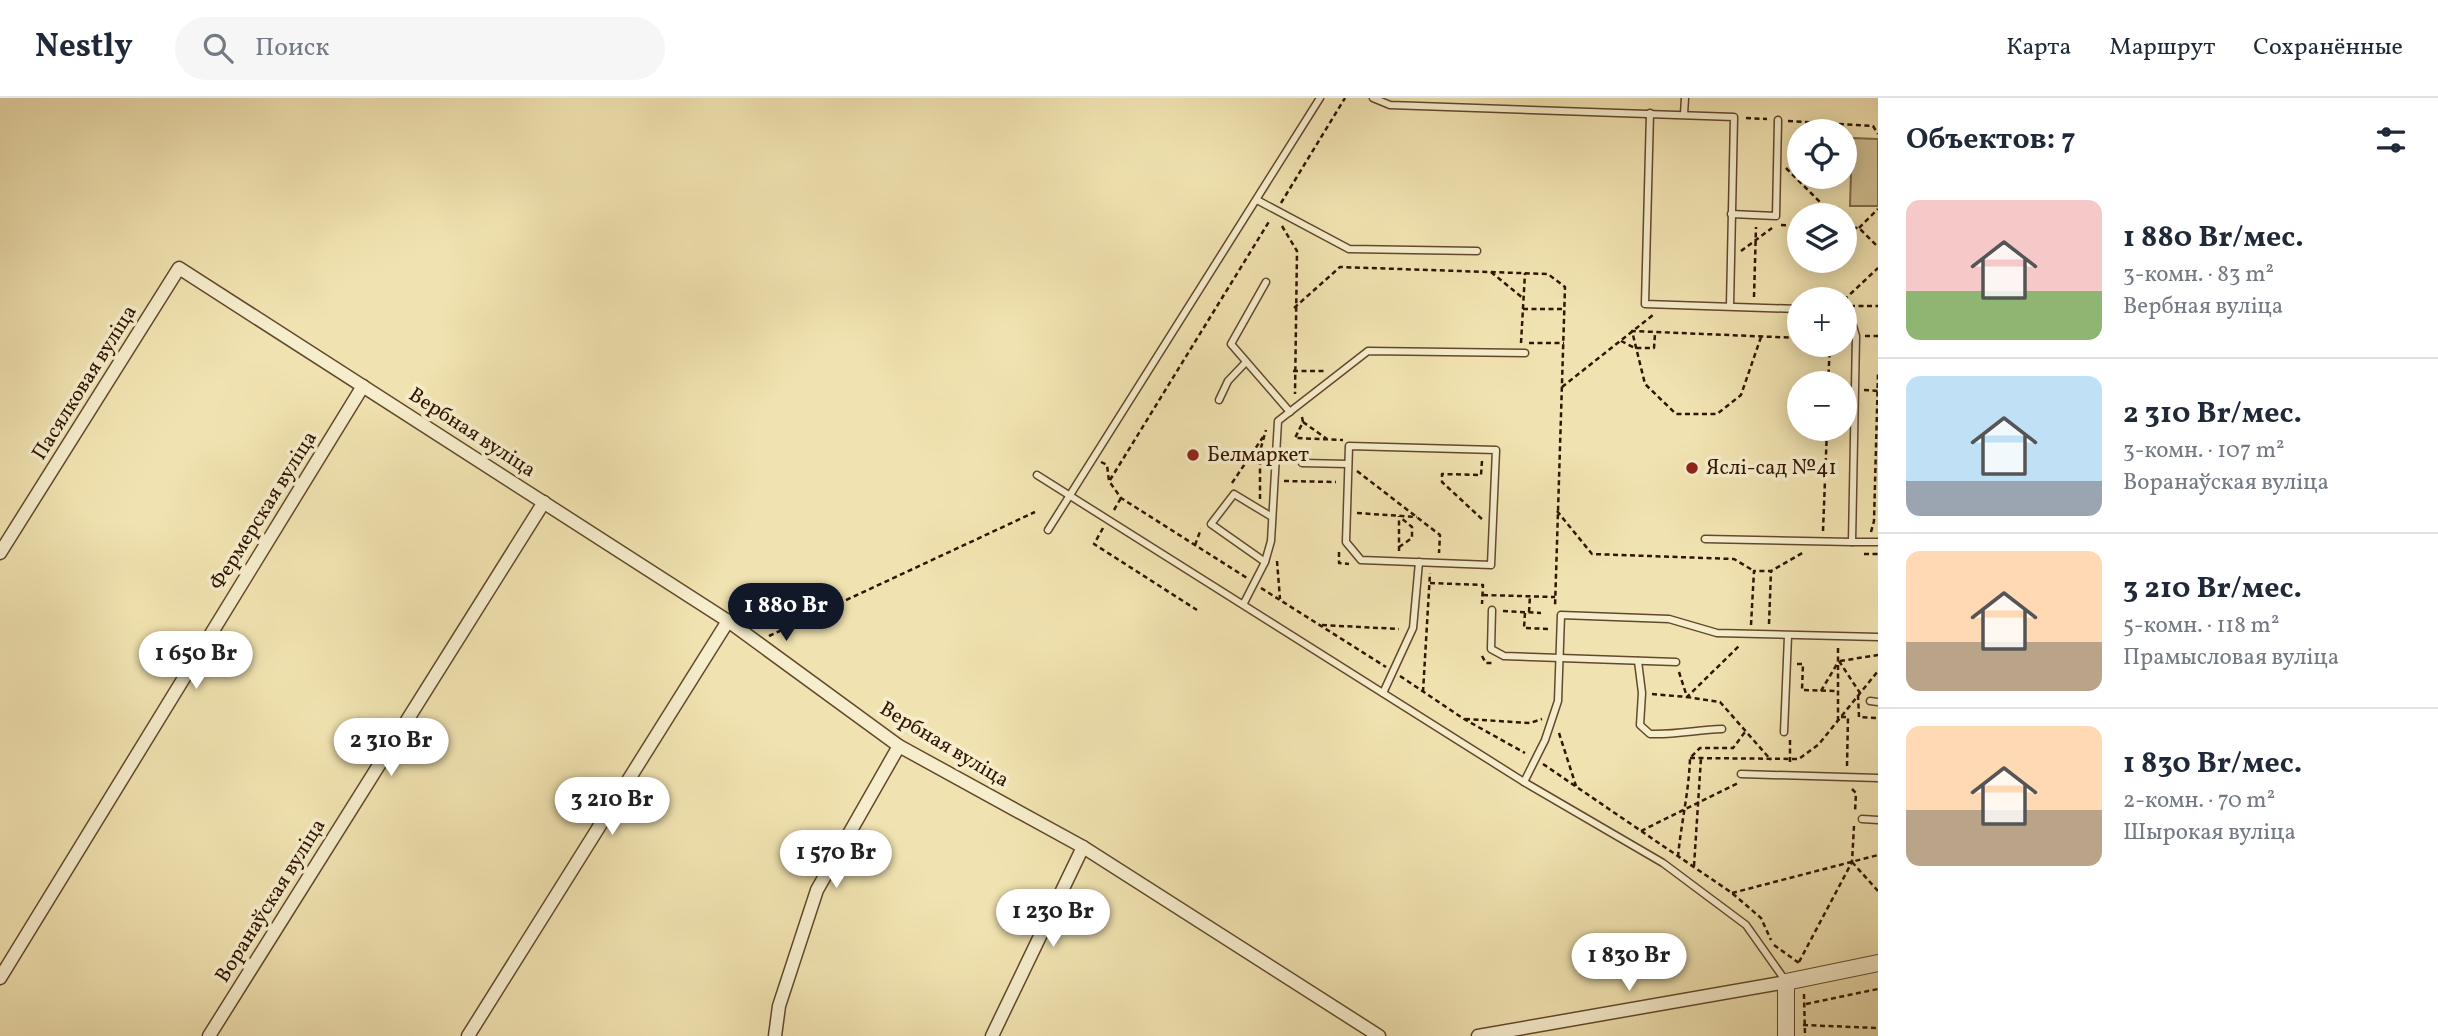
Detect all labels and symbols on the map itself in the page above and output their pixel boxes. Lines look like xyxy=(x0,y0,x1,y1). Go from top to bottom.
street label: Пасялковая вуліца xyxy=(26,300,144,466)
street label: Вербная вуліца xyxy=(403,381,541,485)
street label: Фермерская вуліца xyxy=(203,426,325,596)
place label: Белмаркет xyxy=(1207,441,1309,470)
marker: Белмаркет xyxy=(1185,447,1201,463)
place label: Яслі-сад №41 xyxy=(1706,454,1837,483)
marker: Яслі-сад №41 xyxy=(1684,460,1700,476)
pin: 1 880 Br xyxy=(714,584,858,643)
pin: 1 650 Br xyxy=(124,632,268,691)
street label: Вербная вуліца xyxy=(874,695,1014,795)
pin: 2 310 Br xyxy=(319,718,463,778)
pin: 3 210 Br xyxy=(540,778,684,837)
street label: Воранаўская вуліца xyxy=(209,814,333,988)
pin: 1 570 Br xyxy=(764,830,908,890)
pin: 1 230 Br xyxy=(981,890,1125,949)
pin: 1 830 Br xyxy=(1557,934,1701,993)

